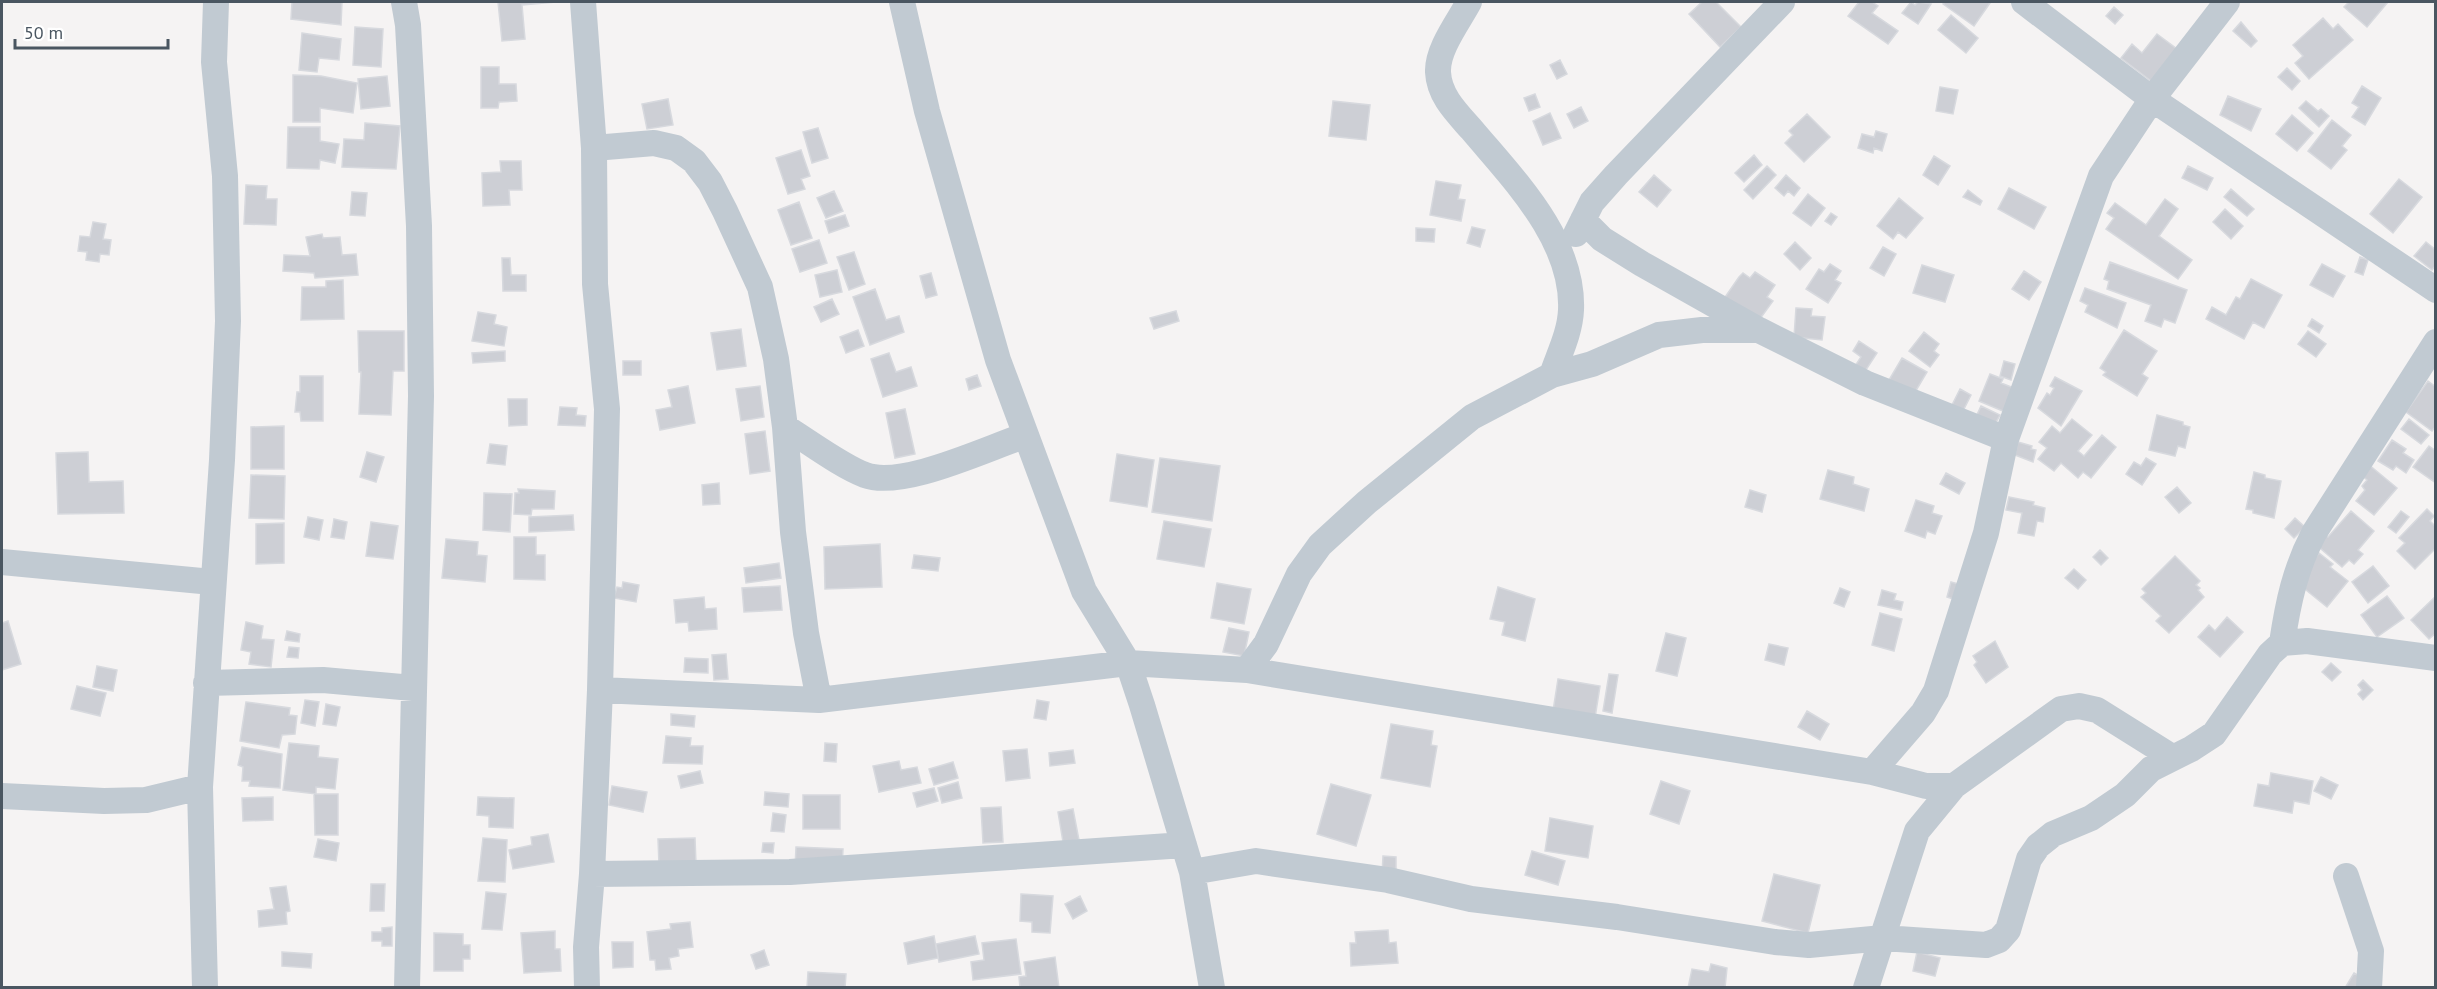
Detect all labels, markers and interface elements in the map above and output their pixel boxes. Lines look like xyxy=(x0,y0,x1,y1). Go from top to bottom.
scale bar xyxy=(15,12,168,50)
text: 50 m xyxy=(24,21,63,44)

